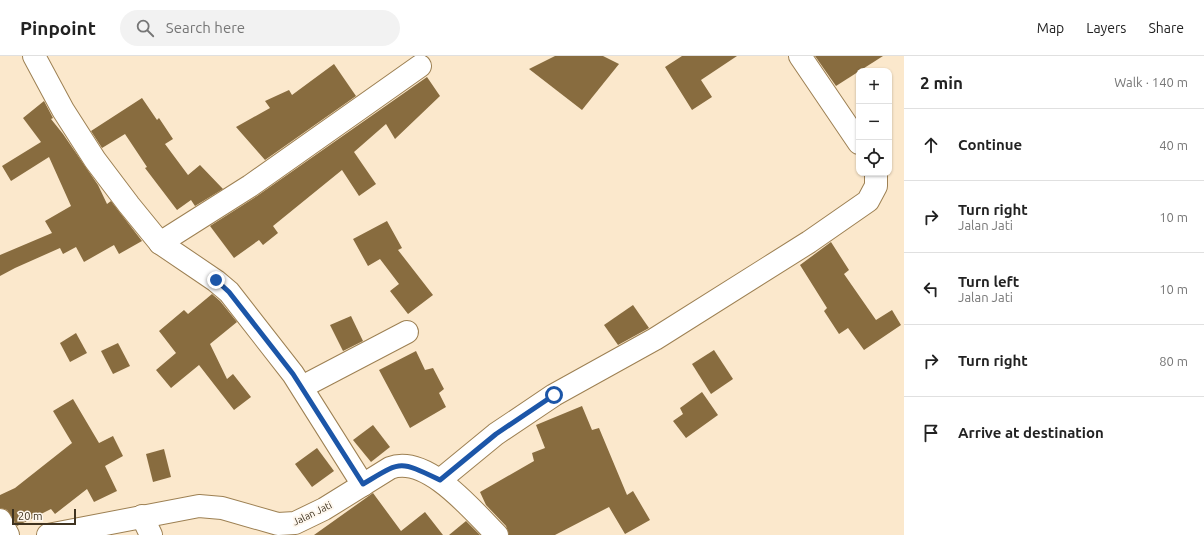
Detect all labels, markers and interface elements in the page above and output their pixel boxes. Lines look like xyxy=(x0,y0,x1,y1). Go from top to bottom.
search box xyxy=(120,10,400,46)
text: Pinpoint xyxy=(20,17,96,39)
icon: search xyxy=(134,17,156,39)
text: Search here xyxy=(166,19,245,36)
text: Map xyxy=(1037,20,1064,36)
text: Layers xyxy=(1086,20,1126,36)
text: Share xyxy=(1148,20,1184,36)
map controls xyxy=(856,68,892,176)
button: + xyxy=(856,68,892,104)
text: 2 min xyxy=(920,73,963,92)
text: Walk · 140 m xyxy=(1114,75,1188,89)
button: − xyxy=(856,104,892,140)
icon: ahead xyxy=(920,134,942,156)
text: Continue xyxy=(958,136,1022,153)
text: 40 m xyxy=(1159,138,1188,152)
button: locate xyxy=(856,140,892,176)
text: Turn right xyxy=(958,201,1028,218)
icon: right xyxy=(920,206,942,228)
text: 10 m xyxy=(1159,210,1188,224)
text: Jalan Jati xyxy=(958,218,1013,232)
route end xyxy=(207,271,225,289)
text: Turn left xyxy=(958,273,1019,290)
icon: left xyxy=(920,278,942,300)
text: 10 m xyxy=(1159,282,1188,296)
text: Jalan Jati xyxy=(958,290,1013,304)
icon: right xyxy=(920,350,942,372)
text: Turn right xyxy=(958,352,1028,369)
text: 80 m xyxy=(1159,354,1188,368)
route start xyxy=(545,386,563,404)
icon: arrive xyxy=(920,422,942,444)
text: Arrive at destination xyxy=(958,424,1104,441)
street label: Jalan Jati xyxy=(291,499,334,528)
scale bar xyxy=(12,507,76,526)
text: 20 m xyxy=(18,510,42,522)

